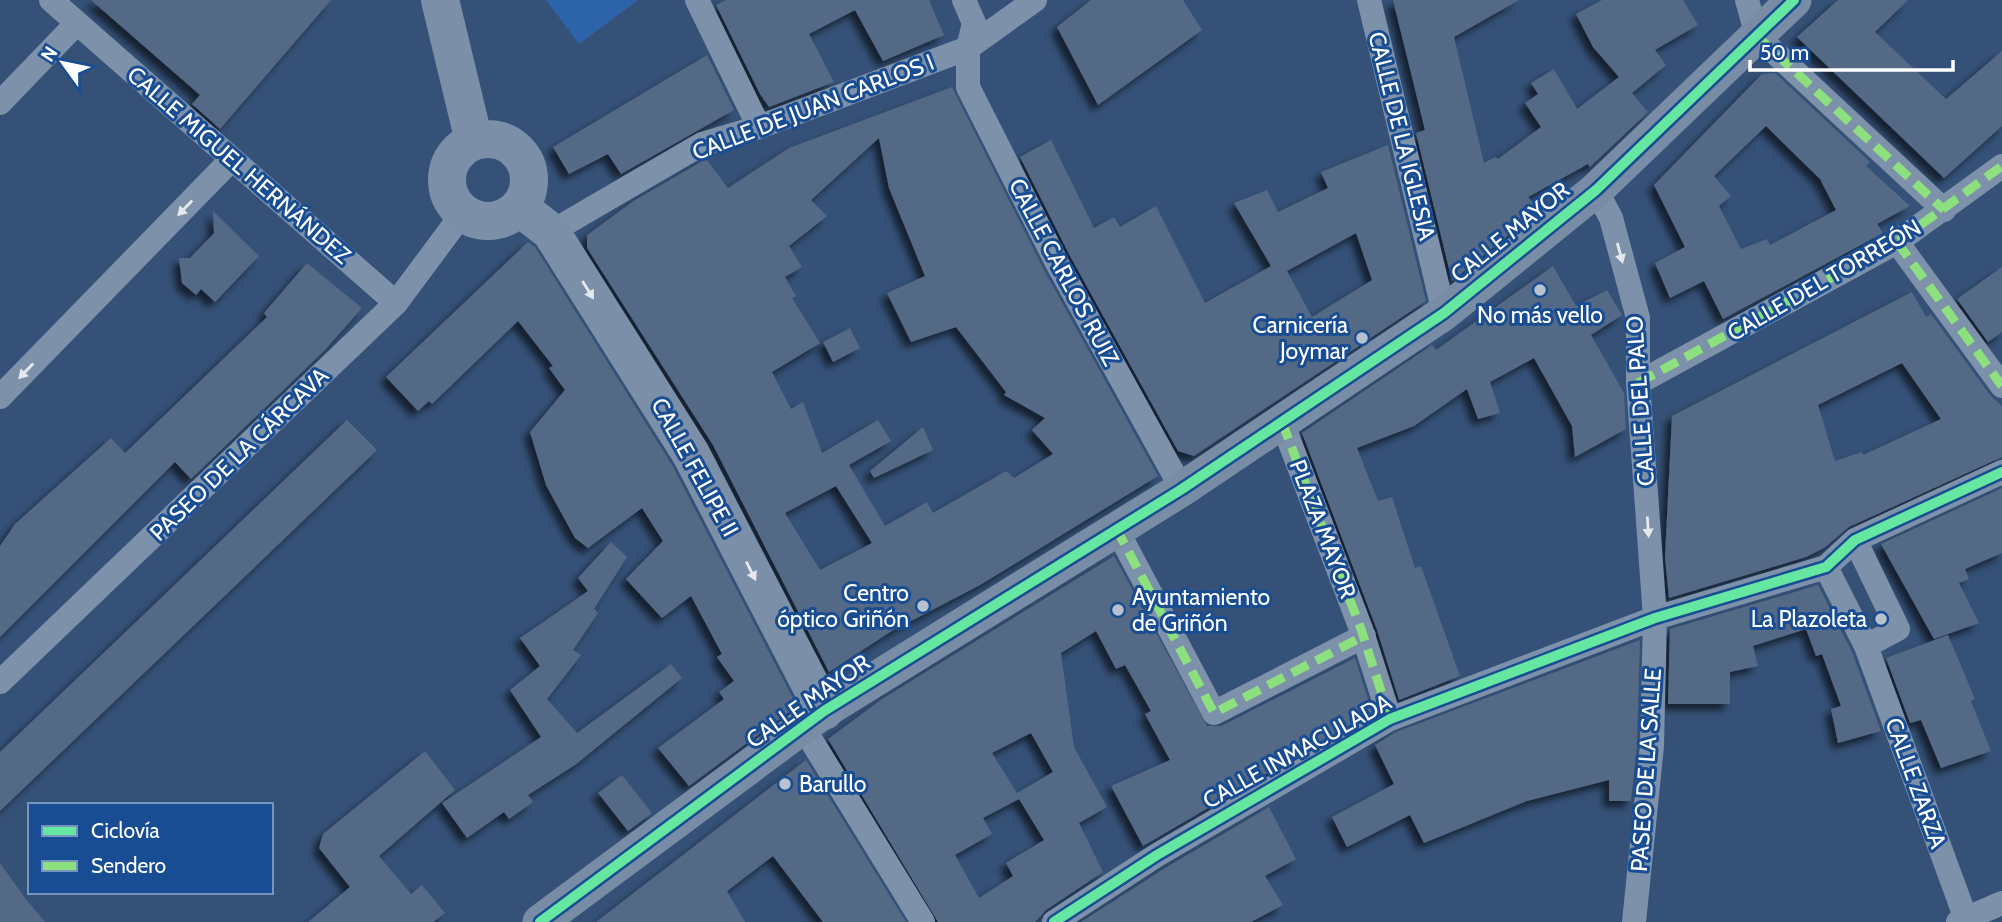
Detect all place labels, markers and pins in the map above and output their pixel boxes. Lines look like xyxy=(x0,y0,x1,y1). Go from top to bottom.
marker: No más vello xyxy=(1532,282,1548,298)
place label: No más vello xyxy=(1477,301,1603,329)
place label: Carnicería Joymar xyxy=(1253,311,1349,365)
marker: Carnicería Joymar xyxy=(1354,330,1370,346)
place label: Centro óptico Griñón xyxy=(777,579,909,633)
place label: Ayuntamiento de Griñón xyxy=(1132,583,1270,637)
marker: Centro óptico Griñón xyxy=(915,598,931,614)
marker: Ayuntamiento de Griñón xyxy=(1110,602,1126,618)
place label: La Plazoleta xyxy=(1751,605,1867,633)
marker: La Plazoleta xyxy=(1873,611,1889,627)
place label: Barullo xyxy=(799,770,866,798)
marker: Barullo xyxy=(777,776,793,792)

